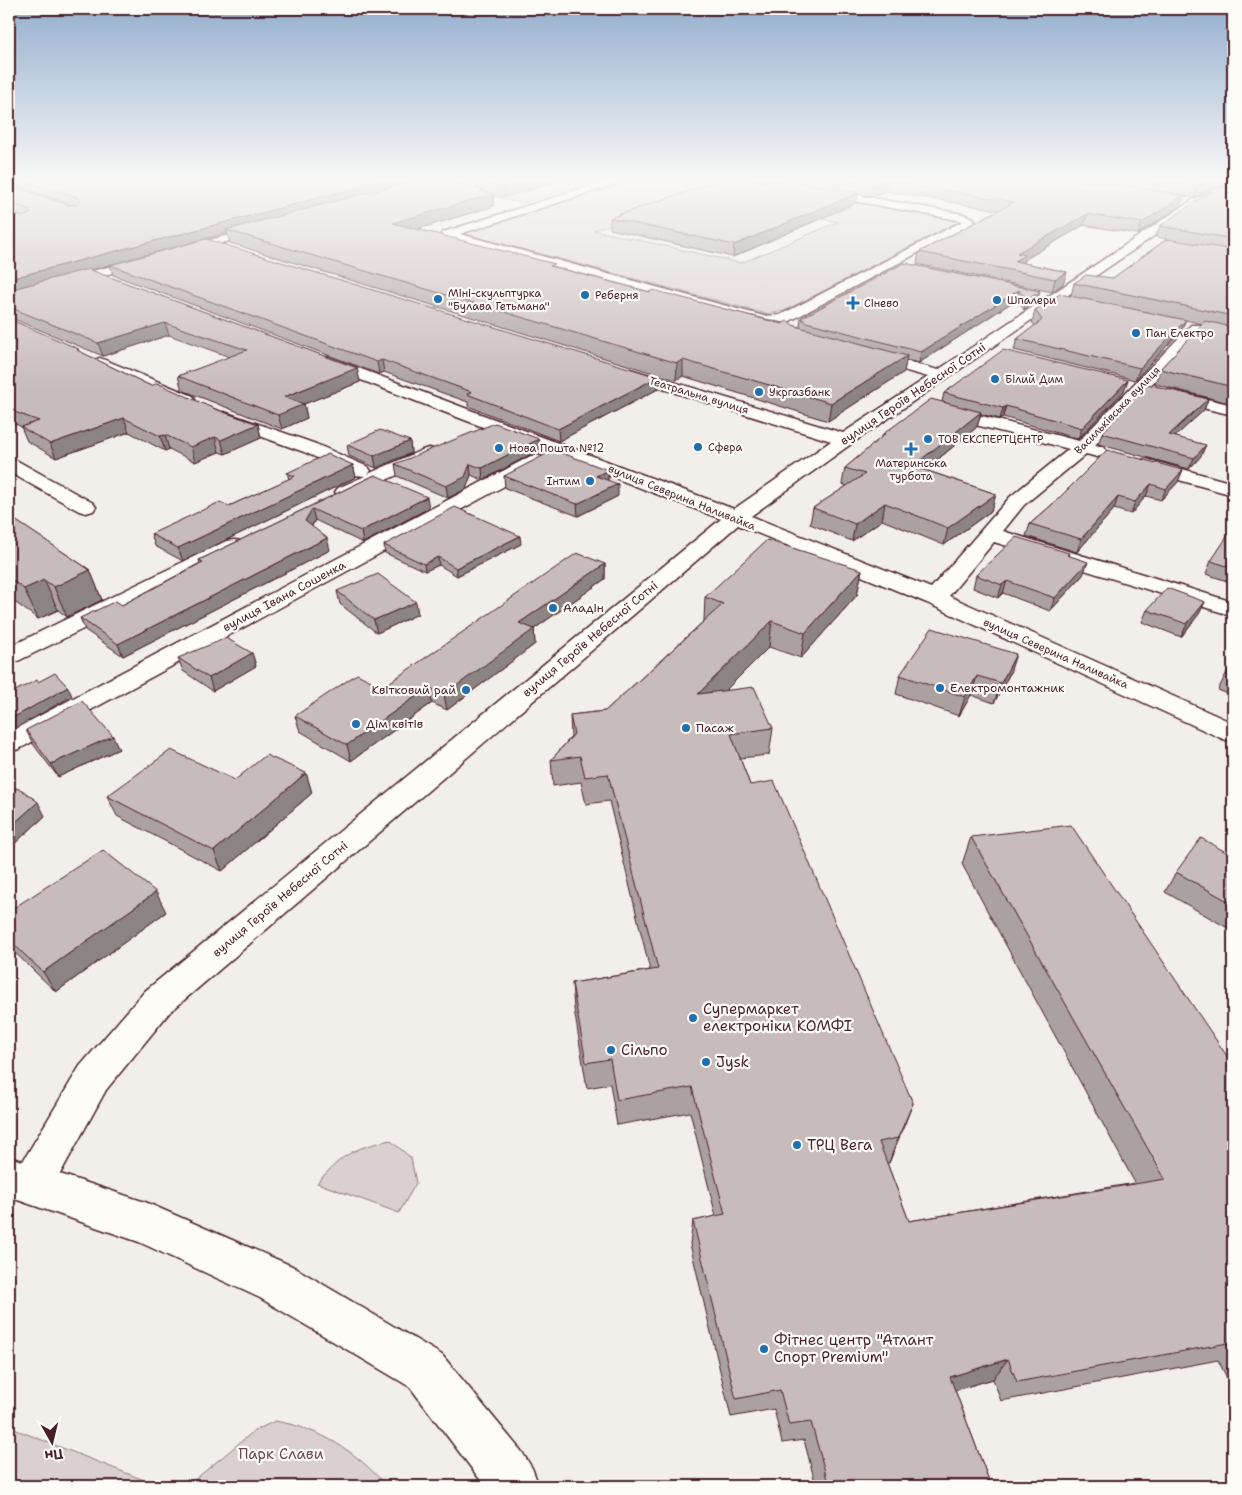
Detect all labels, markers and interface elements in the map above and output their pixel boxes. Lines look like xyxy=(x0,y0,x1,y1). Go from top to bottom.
place label: Міні-скульптурка "Булава Гетьмана" xyxy=(448,286,550,314)
place label: Реберня xyxy=(595,288,639,303)
marker: Реберня xyxy=(579,289,591,301)
marker: Міні-скульптурка "Булава Гетьмана" xyxy=(432,293,444,305)
place label: Шпалери xyxy=(1007,293,1056,308)
marker: Шпалери xyxy=(991,294,1003,306)
marker: Сінево xyxy=(846,296,860,310)
place label: Сінево xyxy=(864,296,899,311)
place label: Пан Електро xyxy=(1146,326,1214,341)
marker: Пан Електро xyxy=(1130,327,1142,339)
street label: вулиця Героїв Небесної Сотні xyxy=(837,339,989,449)
street label: Васильківська вулиця xyxy=(1071,363,1164,458)
place label: Білий Дим xyxy=(1005,372,1064,387)
street label: Театральна вулиця xyxy=(647,373,751,418)
marker: Білий Дим xyxy=(989,373,1001,385)
place label: Укргазбанк xyxy=(769,385,830,400)
marker: Укргазбанк xyxy=(753,386,765,398)
place label: ТОВ ЕКСПЕРТЦЕНТР xyxy=(938,432,1043,447)
marker: ТОВ ЕКСПЕРТЦЕНТР xyxy=(922,433,934,445)
place label: Сфера xyxy=(708,440,743,455)
place label: Нова Пошта №12 xyxy=(509,441,604,456)
marker: Сфера xyxy=(692,441,704,453)
marker: Нова Пошта №12 xyxy=(493,442,505,454)
marker: Материнська турбота xyxy=(905,443,917,455)
place label: Материнська турбота xyxy=(875,456,947,484)
street label: вулиця Северина Наливайка xyxy=(606,461,758,534)
place label: Інтим xyxy=(547,474,580,489)
marker: Інтим xyxy=(584,475,596,487)
street label: вулиця Івана Сошенка xyxy=(220,557,349,635)
street label: вулиця Героїв Небесної Сотні xyxy=(519,578,661,700)
place label: Аладін xyxy=(563,600,604,616)
marker: Аладін xyxy=(547,602,559,614)
street label: вулиця Северина Наливайка xyxy=(981,615,1131,692)
place label: Електромонтажник xyxy=(950,680,1065,696)
place label: Квітковий рай xyxy=(372,682,456,698)
marker: Електромонтажник xyxy=(934,682,946,694)
marker: Квітковий рай xyxy=(460,684,472,696)
place label: Дім квітів xyxy=(366,716,423,732)
marker: Дім квітів xyxy=(350,718,362,730)
place label: Пасаж xyxy=(696,720,734,736)
marker: Пасаж xyxy=(680,722,692,734)
street label: вулиця Героїв Небесної Сотні xyxy=(209,838,351,960)
place label: Супермаркет електроніки КОМФІ xyxy=(703,999,852,1036)
marker: Супермаркет електроніки КОМФІ xyxy=(687,1012,699,1024)
place label: Сільпо xyxy=(621,1040,668,1060)
marker: Сільпо xyxy=(605,1044,617,1056)
place label: Jysk xyxy=(716,1052,749,1072)
marker: Jysk xyxy=(700,1056,712,1068)
place label: ТРЦ Вега xyxy=(807,1135,873,1155)
marker: ТРЦ Вега xyxy=(791,1139,803,1151)
place label: Фітнес центр "Атлант Спорт Premium" xyxy=(774,1330,934,1367)
marker: Фітнес центр "Атлант Спорт Premium" xyxy=(758,1343,770,1355)
north arrow xyxy=(28,1418,78,1468)
park label: Парк Слави xyxy=(238,1444,324,1464)
text: Пн xyxy=(43,1445,64,1465)

